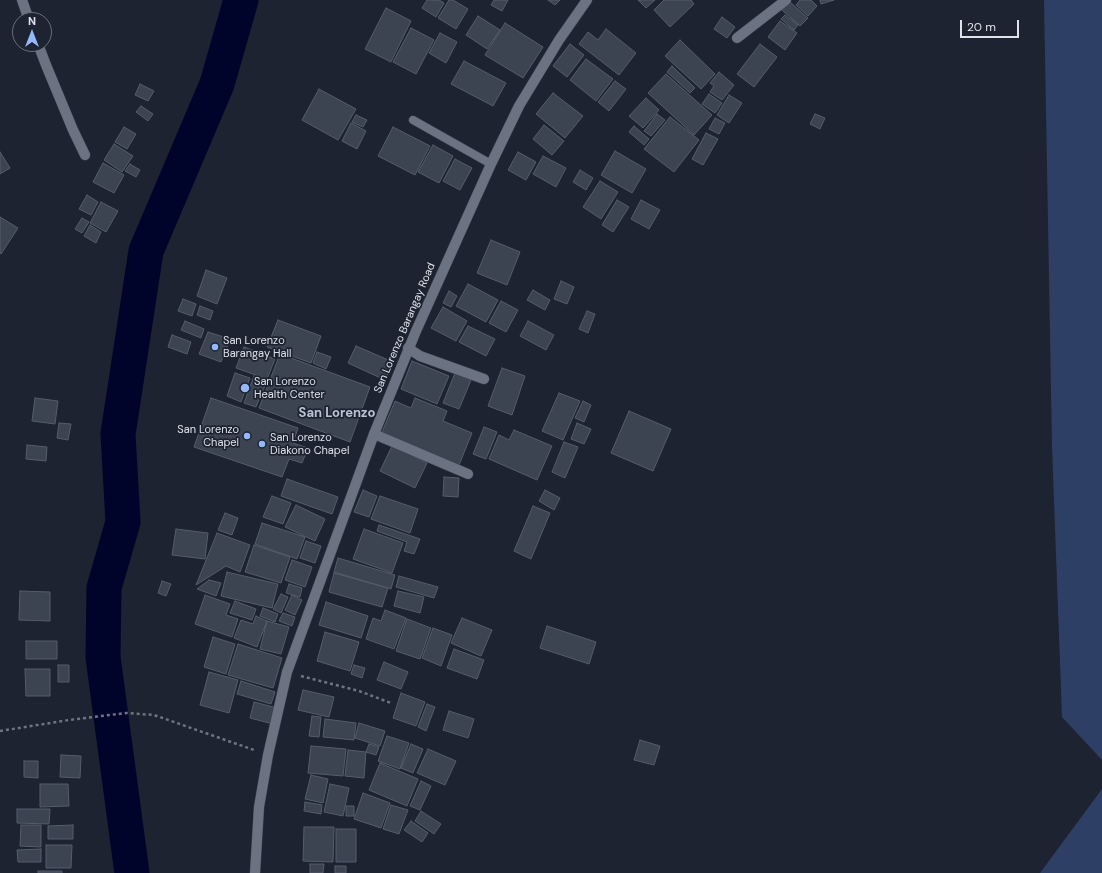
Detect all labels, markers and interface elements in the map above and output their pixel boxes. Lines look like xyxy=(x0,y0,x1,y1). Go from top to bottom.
north arrow xyxy=(12,12,52,52)
scale bar xyxy=(962,12,1021,38)
text: N xyxy=(28,14,36,28)
text: 20 m xyxy=(967,19,996,35)
street label: San Lorenzo Barangay Road xyxy=(372,261,438,395)
place label: San Lorenzo Barangay Hall xyxy=(223,334,291,360)
marker: San Lorenzo Barangay Hall xyxy=(210,342,220,352)
place label: San Lorenzo Health Center xyxy=(254,375,325,401)
marker: San Lorenzo Health Center xyxy=(239,382,251,394)
district label: San Lorenzo xyxy=(299,406,375,422)
place label: San Lorenzo Chapel xyxy=(177,423,239,449)
marker: San Lorenzo Chapel xyxy=(242,431,252,441)
place label: San Lorenzo Diakono Chapel xyxy=(270,431,349,457)
marker: San Lorenzo Diakono Chapel xyxy=(257,439,267,449)

